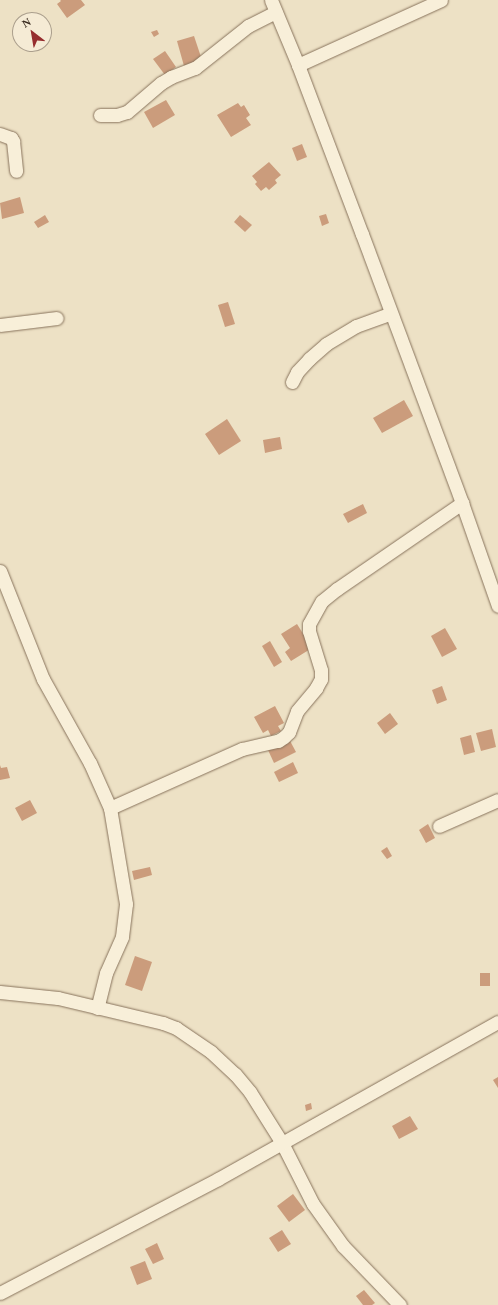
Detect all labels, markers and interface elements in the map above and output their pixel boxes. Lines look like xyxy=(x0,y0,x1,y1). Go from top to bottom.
north arrow xyxy=(12,12,52,52)
text: N xyxy=(20,15,33,30)

